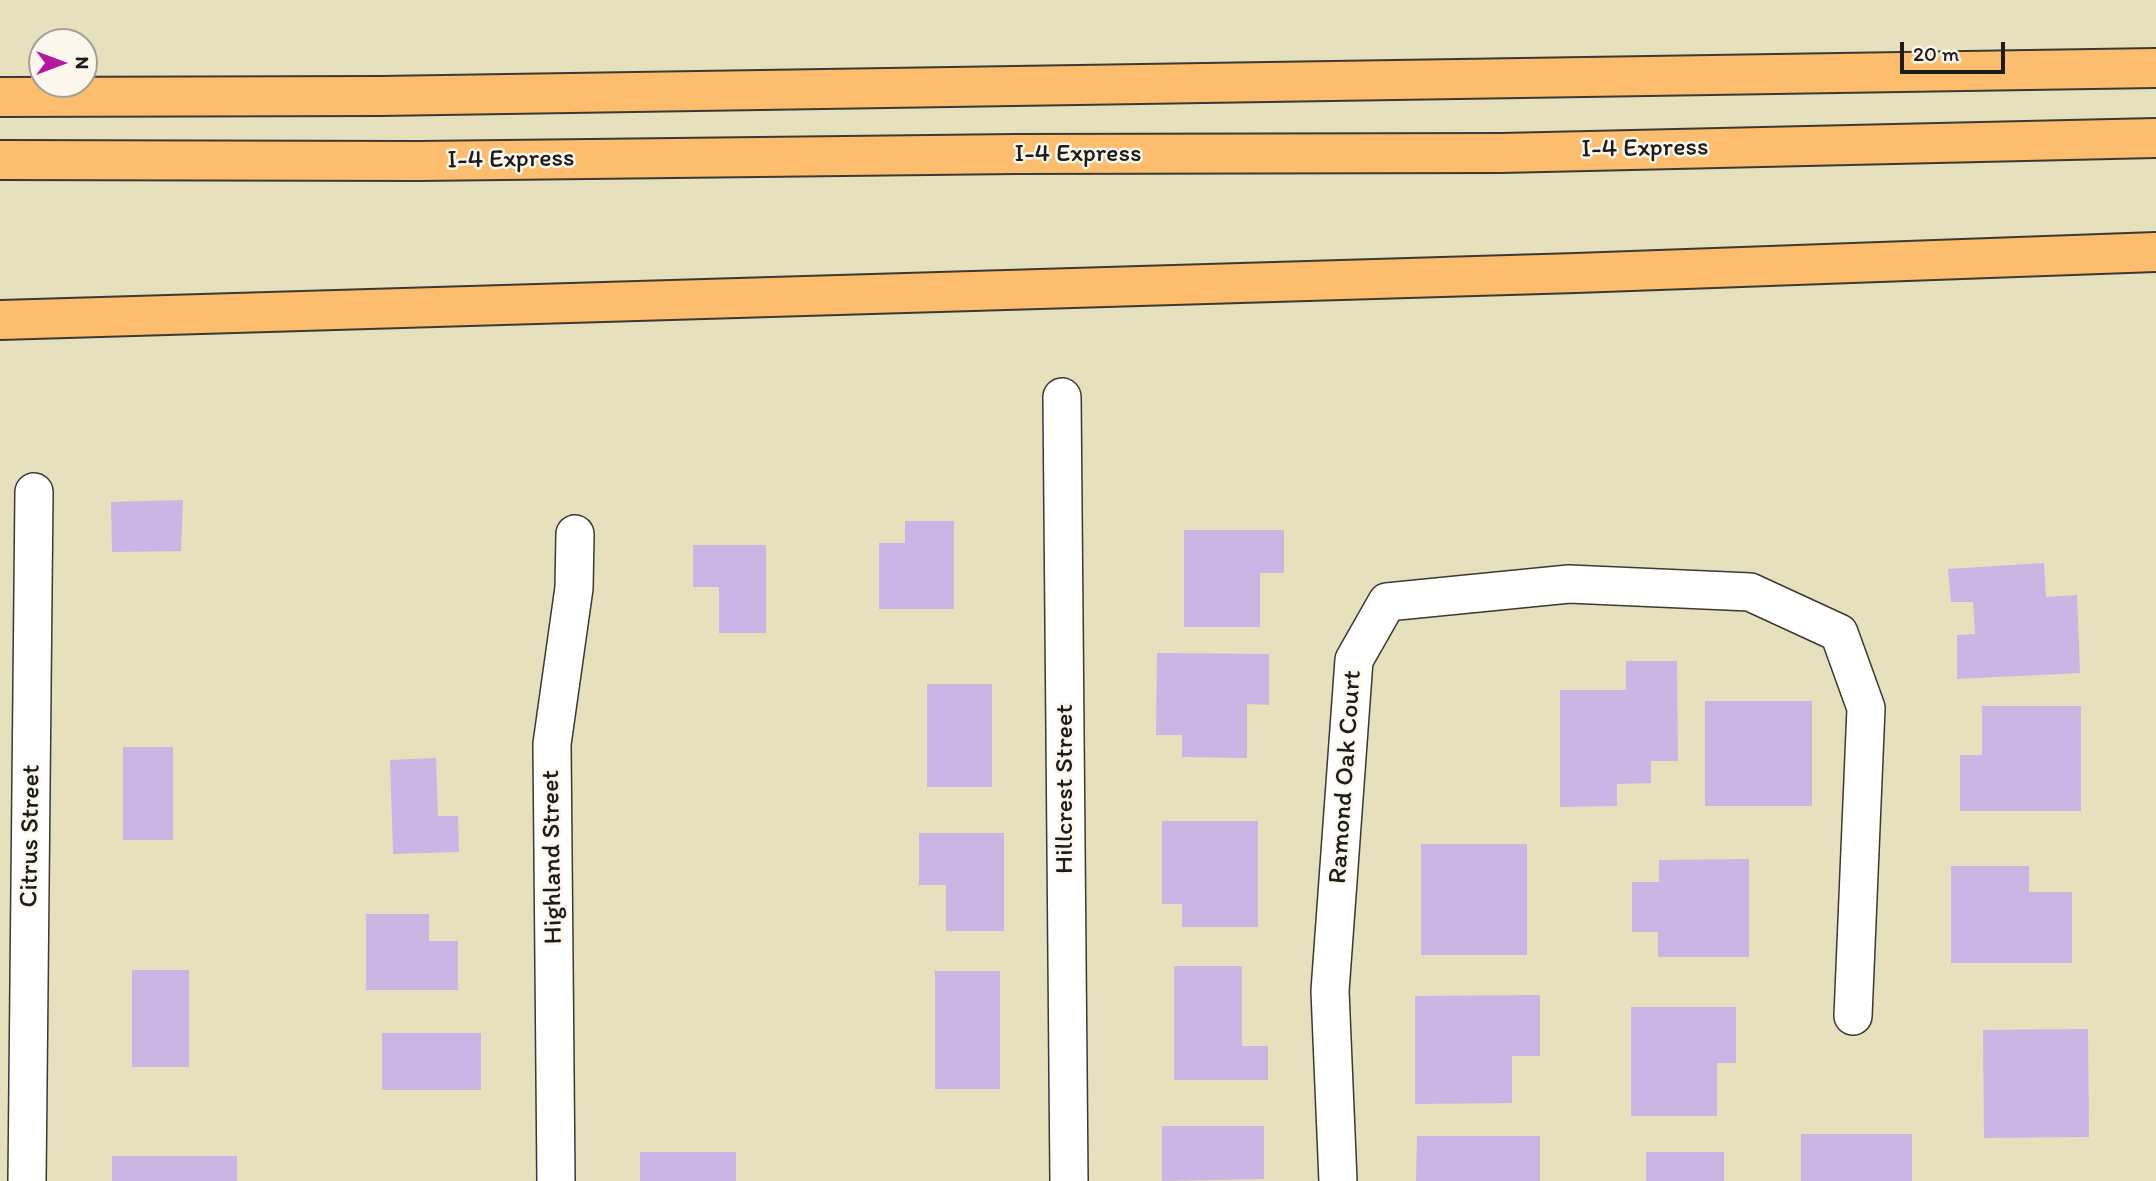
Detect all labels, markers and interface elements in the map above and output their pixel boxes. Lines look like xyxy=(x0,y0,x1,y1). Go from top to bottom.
north arrow xyxy=(28,28,98,98)
scale bar xyxy=(1904,28,2009,72)
text: 20 m xyxy=(1913,41,1959,66)
text: N xyxy=(71,57,94,69)
street label: I-4 Express xyxy=(1581,132,1709,166)
street label: I-4 Express xyxy=(1014,138,1142,170)
street label: I-4 Express xyxy=(447,143,575,177)
street label: Ramond Oak Court xyxy=(1323,669,1369,885)
street label: Hillcrest Street xyxy=(1049,704,1081,874)
street label: Citrus Street xyxy=(14,764,48,908)
street label: Highland Street xyxy=(536,769,570,945)

